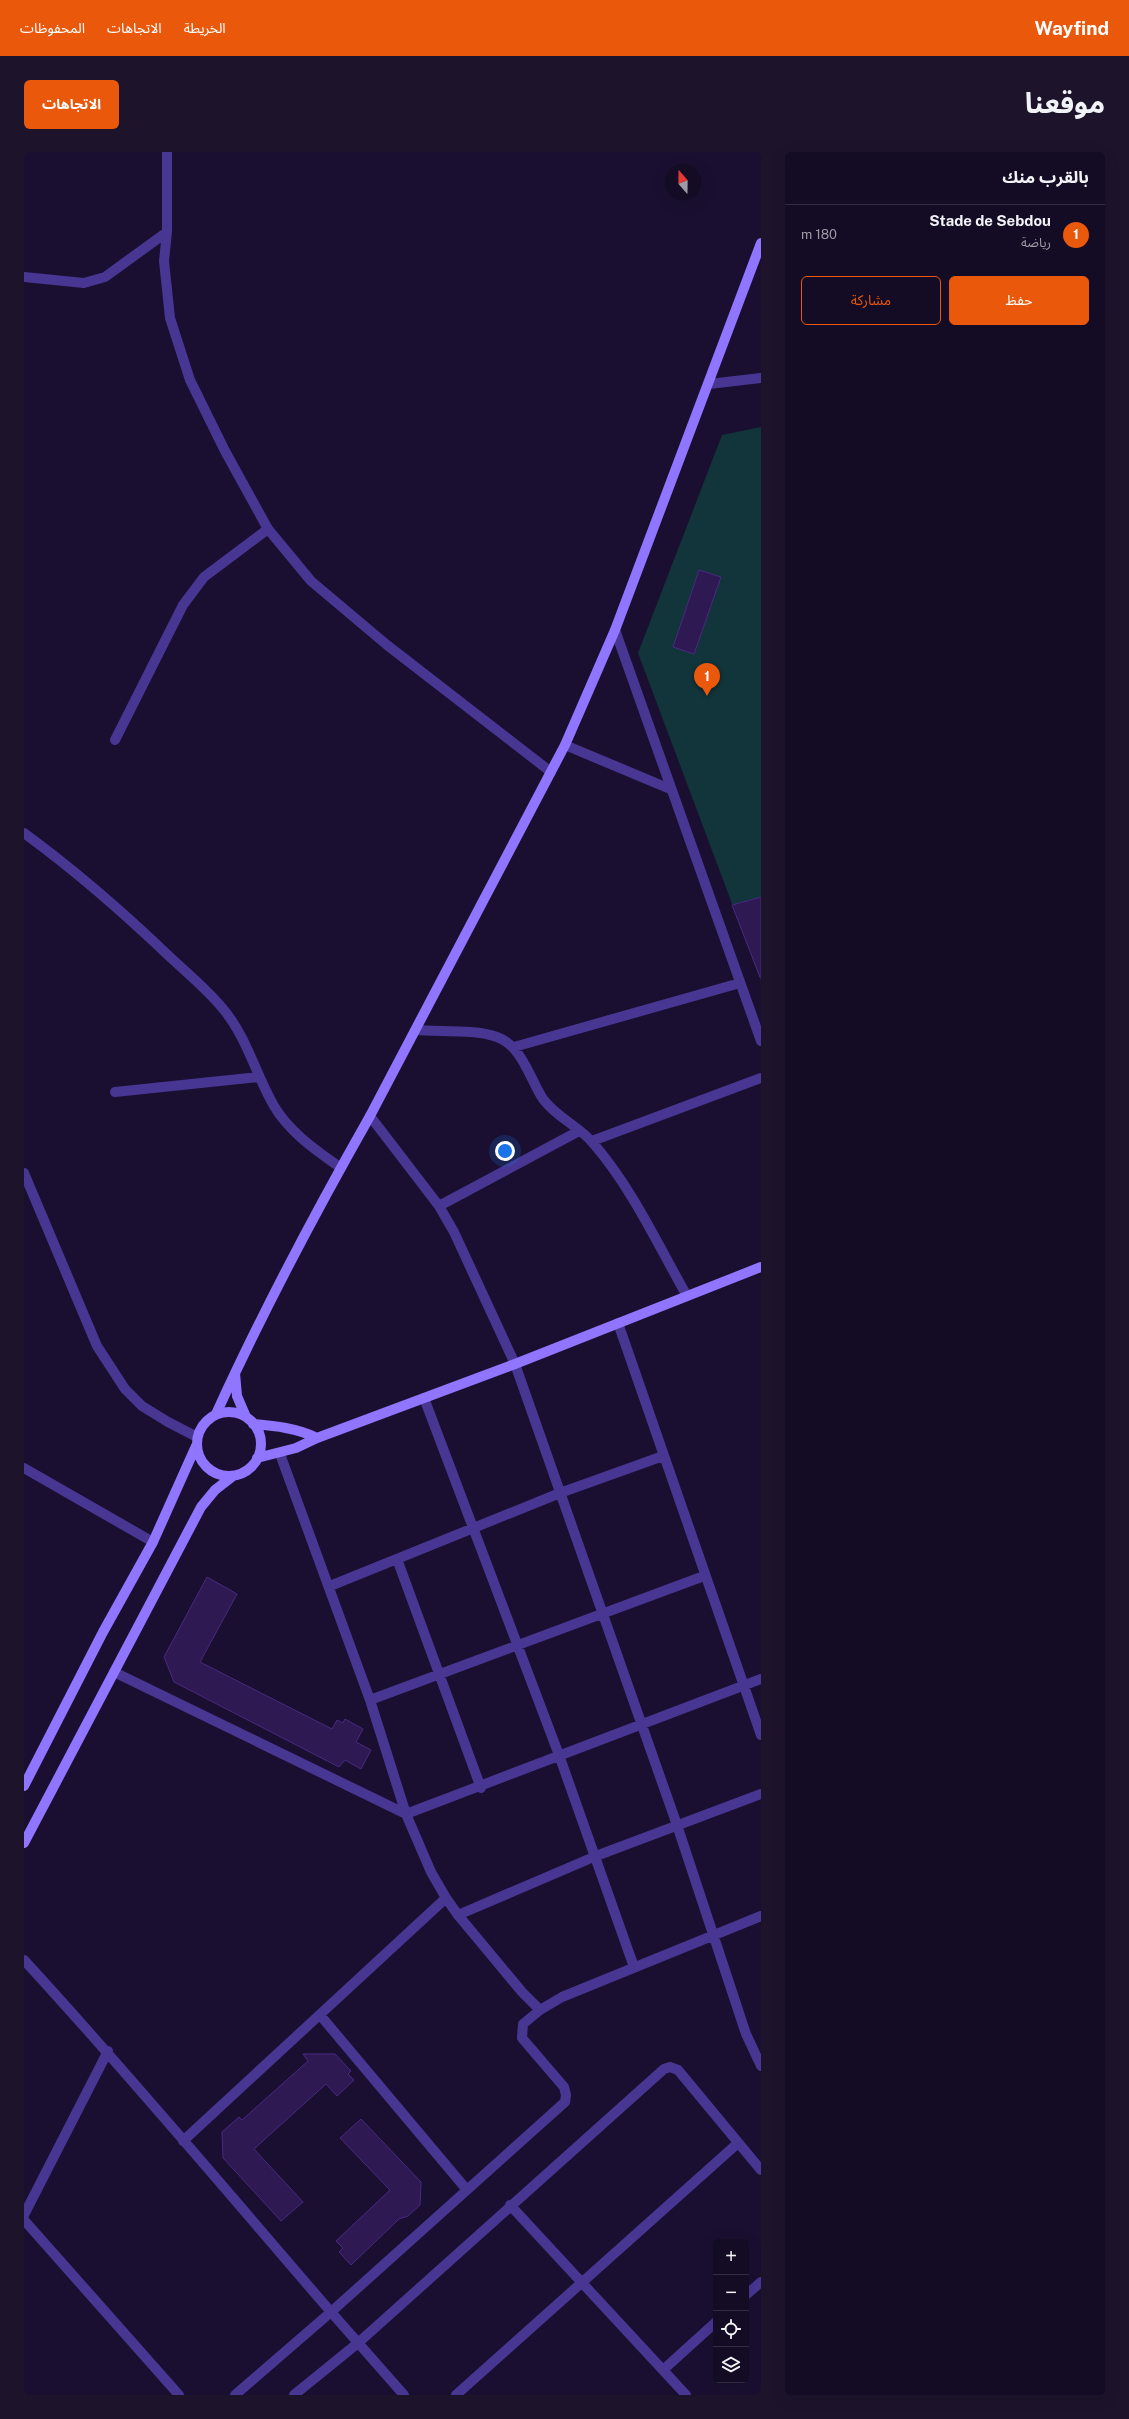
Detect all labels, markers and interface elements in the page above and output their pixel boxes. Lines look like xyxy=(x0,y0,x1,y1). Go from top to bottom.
text: Wayfind xyxy=(1035,17,1109,39)
text: المحفوظات xyxy=(20,20,85,36)
text: الاتجاهات xyxy=(107,20,162,36)
text: الخريطة xyxy=(184,20,226,36)
button: الاتجاهات xyxy=(24,80,119,129)
text: موقعنا xyxy=(1025,86,1105,119)
north arrow xyxy=(665,164,701,200)
text: بالقرب منك xyxy=(1002,167,1089,187)
text: Stade de Sebdou xyxy=(929,212,1051,229)
text: 180 m xyxy=(801,227,837,242)
text: 1 xyxy=(1073,227,1079,242)
text: رياضة xyxy=(1021,235,1051,250)
button: مشاركة xyxy=(801,276,941,325)
button: حفظ xyxy=(949,276,1089,325)
pin: 1 xyxy=(694,663,720,696)
your location xyxy=(495,1141,515,1161)
map controls xyxy=(713,2239,749,2383)
button: + xyxy=(713,2239,749,2275)
button: − xyxy=(713,2275,749,2311)
button: locate xyxy=(713,2311,749,2347)
button: layers xyxy=(713,2347,749,2383)

